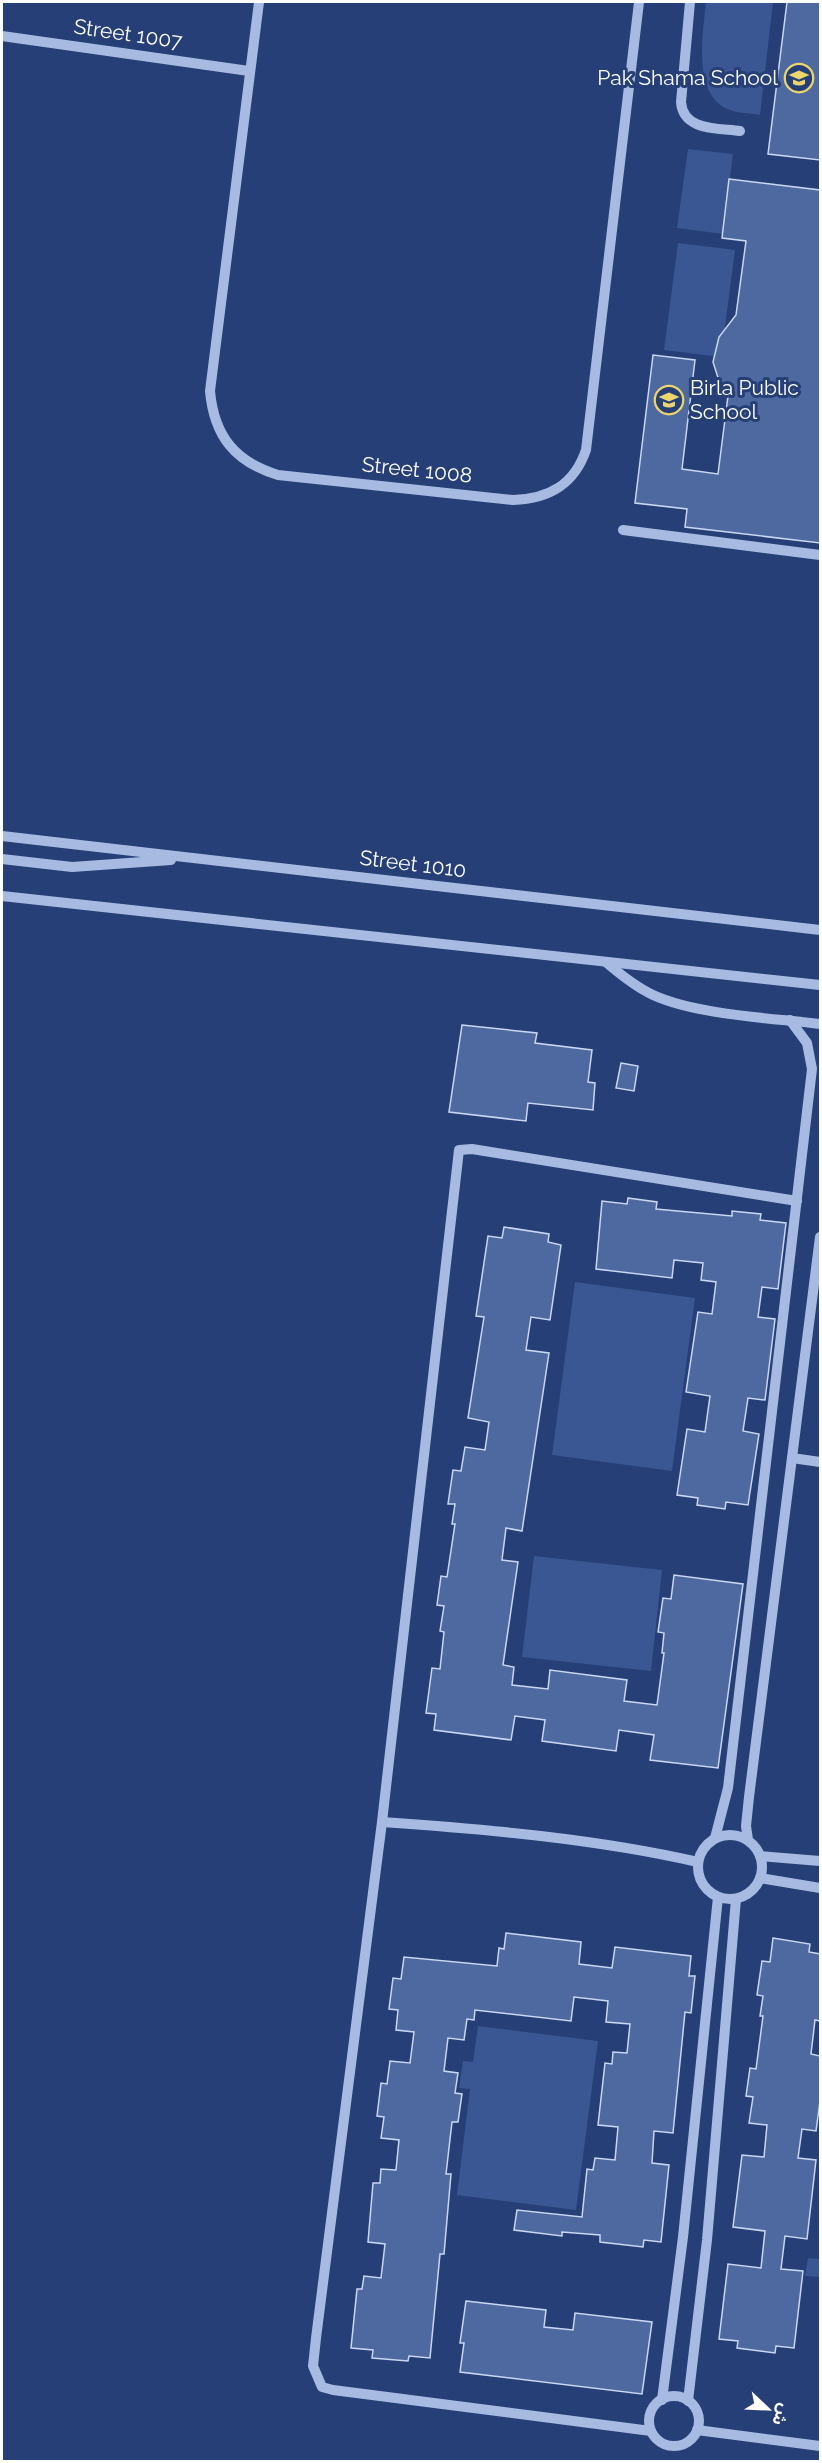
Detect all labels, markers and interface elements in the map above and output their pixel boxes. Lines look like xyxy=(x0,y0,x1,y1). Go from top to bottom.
street label: Street 1007 xyxy=(72,14,185,54)
school or university icon: Pak Shama School xyxy=(783,62,815,94)
place label: Pak Shama School xyxy=(597,65,778,90)
place label: Birla Public School xyxy=(690,375,799,424)
school or university icon: Birla Public School xyxy=(653,384,685,416)
street label: Street 1008 xyxy=(361,451,473,488)
street label: Street 1010 xyxy=(358,845,468,882)
north arrow xyxy=(738,2379,798,2439)
text: ش xyxy=(768,2401,794,2429)

